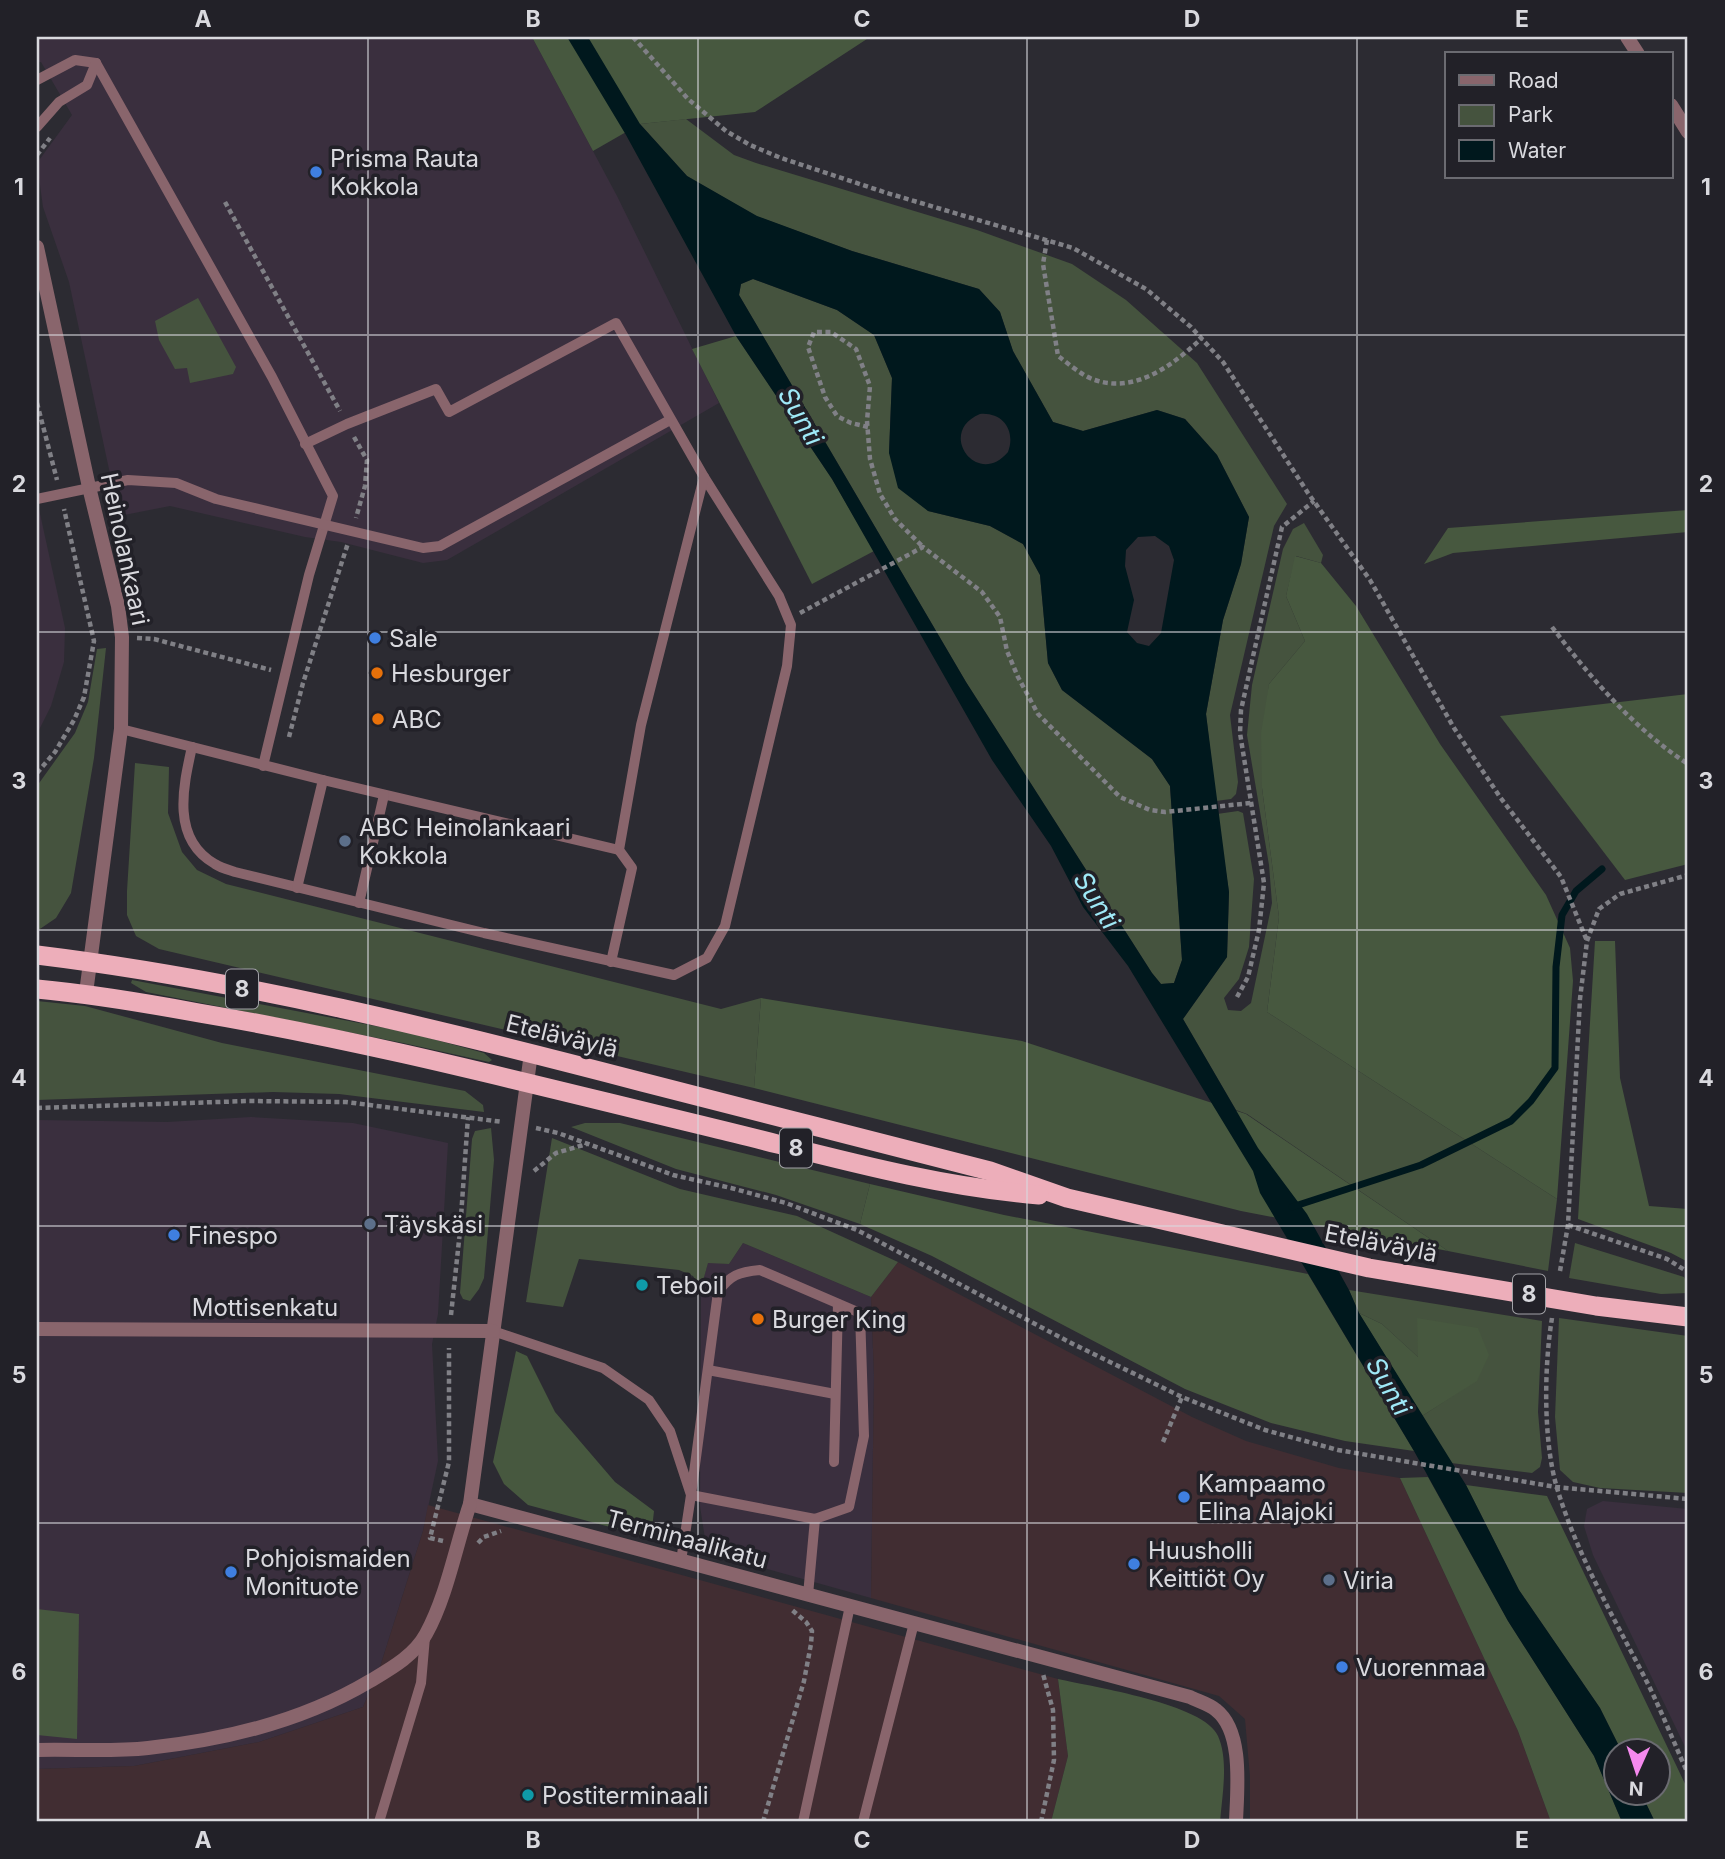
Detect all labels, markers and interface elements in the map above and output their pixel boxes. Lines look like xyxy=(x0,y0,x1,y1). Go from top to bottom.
text: A xyxy=(194,5,212,33)
text: B xyxy=(525,5,541,33)
text: C xyxy=(853,5,871,33)
text: D xyxy=(1184,5,1200,33)
text: E xyxy=(1515,5,1529,33)
legend xyxy=(1445,52,1672,178)
text: Road xyxy=(1508,68,1559,93)
text: Park xyxy=(1508,102,1553,127)
text: Water xyxy=(1508,138,1566,163)
place label: Prisma Rauta Kokkola xyxy=(330,144,479,201)
marker: Prisma Rauta Kokkola xyxy=(308,164,324,180)
text: 1 xyxy=(14,173,24,201)
text: 1 xyxy=(1701,173,1711,201)
water label: Sunti xyxy=(772,381,830,451)
text: 2 xyxy=(12,470,26,498)
street label: Heinolankaari xyxy=(95,470,155,628)
text: 2 xyxy=(1699,470,1713,498)
place label: Sale xyxy=(389,624,438,653)
marker: Sale xyxy=(367,630,383,646)
place label: Hesburger xyxy=(391,659,511,688)
marker: Hesburger xyxy=(369,665,385,681)
place label: ABC xyxy=(392,705,442,734)
marker: ABC xyxy=(370,711,386,727)
text: 3 xyxy=(12,767,26,795)
text: 3 xyxy=(1699,767,1713,795)
place label: ABC Heinolankaari Kokkola xyxy=(359,813,571,870)
marker: ABC Heinolankaari Kokkola xyxy=(337,833,353,849)
water label: Sunti xyxy=(1067,865,1127,935)
road number: 8 xyxy=(226,970,258,1008)
street label: Eteläväylä xyxy=(503,1008,621,1064)
text: 4 xyxy=(11,1064,27,1092)
text: 4 xyxy=(1698,1064,1714,1092)
road number: 8 xyxy=(780,1128,812,1168)
place label: Täyskäsi xyxy=(384,1210,483,1239)
marker: Täyskäsi xyxy=(362,1216,378,1232)
street label: Eteläväylä xyxy=(1322,1218,1440,1268)
place label: Finespo xyxy=(188,1221,278,1250)
marker: Finespo xyxy=(166,1227,182,1243)
place label: Teboil xyxy=(656,1271,724,1300)
road number: 8 xyxy=(1513,1274,1545,1314)
marker: Teboil xyxy=(634,1277,650,1293)
street label: Mottisenkatu xyxy=(192,1293,338,1322)
place label: Burger King xyxy=(772,1305,906,1334)
marker: Burger King xyxy=(750,1311,766,1327)
water label: Sunti xyxy=(1360,1351,1418,1421)
text: 5 xyxy=(12,1361,26,1389)
text: 5 xyxy=(1699,1361,1713,1389)
place label: Kampaamo Elina Alajoki xyxy=(1198,1469,1334,1526)
marker: Kampaamo Elina Alajoki xyxy=(1176,1489,1192,1505)
street label: Terminaalikatu xyxy=(603,1504,771,1574)
place label: Huusholli Keittiöt Oy xyxy=(1148,1536,1265,1593)
place label: Pohjoismaiden Monituote xyxy=(245,1544,411,1601)
marker: Huusholli Keittiöt Oy xyxy=(1126,1556,1142,1572)
marker: Pohjoismaiden Monituote xyxy=(223,1564,239,1580)
place label: Viria xyxy=(1343,1566,1394,1595)
marker: Viria xyxy=(1321,1572,1337,1588)
place label: Vuorenmaa xyxy=(1356,1653,1486,1682)
text: 6 xyxy=(12,1658,26,1686)
text: 6 xyxy=(1699,1658,1713,1686)
marker: Vuorenmaa xyxy=(1334,1659,1350,1675)
north arrow xyxy=(1602,1736,1672,1806)
text: N xyxy=(1628,1777,1644,1800)
place label: Postiterminaali xyxy=(542,1781,709,1810)
marker: Postiterminaali xyxy=(520,1787,536,1803)
text: A xyxy=(194,1826,212,1854)
text: B xyxy=(525,1826,541,1854)
text: C xyxy=(853,1826,871,1854)
text: D xyxy=(1184,1826,1200,1854)
text: E xyxy=(1515,1826,1529,1854)

